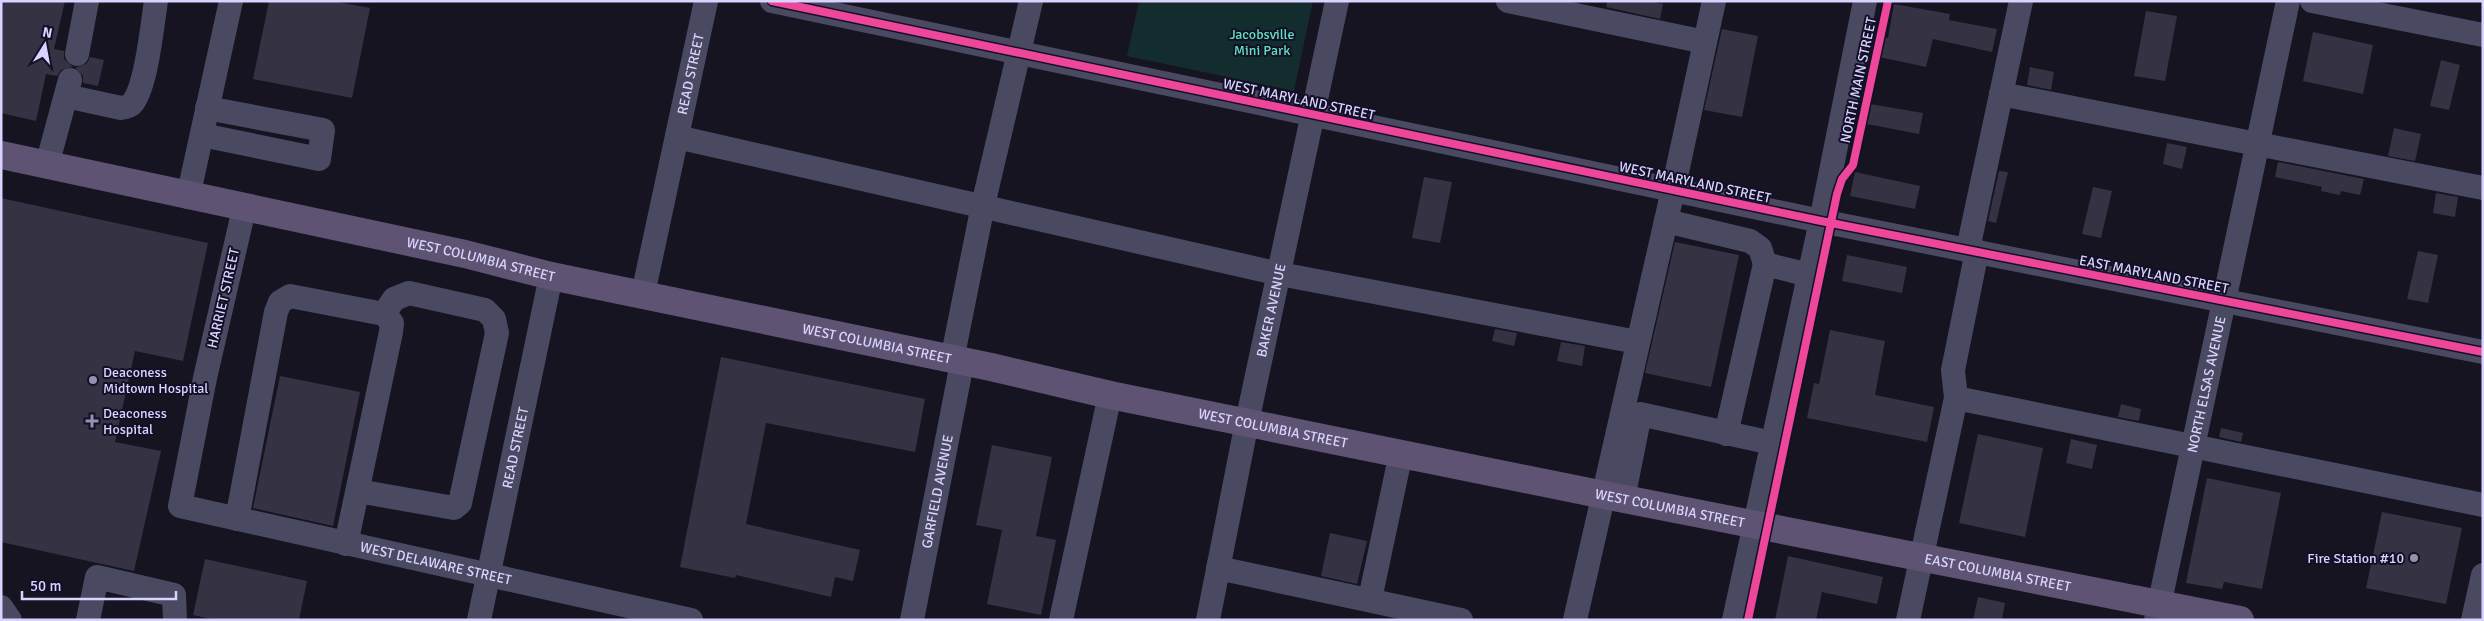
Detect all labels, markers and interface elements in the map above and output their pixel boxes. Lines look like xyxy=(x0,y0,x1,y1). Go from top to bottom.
street label: NORTH MAIN STREET xyxy=(1837,15,1880,145)
north arrow xyxy=(20,20,70,70)
text: N xyxy=(41,23,54,42)
park label: Jacobsville Mini Park xyxy=(1229,26,1295,59)
street label: READ STREET xyxy=(674,32,708,116)
street label: WEST MARYLAND STREET xyxy=(1221,75,1377,124)
street label: WEST MARYLAND STREET xyxy=(1617,158,1773,207)
street label: WEST COLUMBIA STREET xyxy=(405,234,556,286)
street label: HARRIET STREET xyxy=(204,246,243,350)
street label: EAST MARYLAND STREET xyxy=(2078,252,2230,297)
street label: BAKER AVENUE xyxy=(1253,262,1290,359)
street label: NORTH ELSAS AVENUE xyxy=(2184,314,2230,454)
street label: WEST COLUMBIA STREET xyxy=(801,320,953,368)
place label: Deaconess Midtown Hospital xyxy=(103,364,208,397)
marker: Deaconess Midtown Hospital xyxy=(87,374,99,386)
place label: Deaconess Hospital xyxy=(103,405,167,438)
street label: WEST COLUMBIA STREET xyxy=(1197,405,1349,452)
street label: READ STREET xyxy=(499,406,532,490)
marker: Deaconess Hospital xyxy=(85,414,99,428)
street label: GARFIELD AVENUE xyxy=(918,433,957,550)
street label: WEST COLUMBIA STREET xyxy=(1594,485,1746,531)
street label: WEST DELAWARE STREET xyxy=(358,538,513,589)
street label: EAST COLUMBIA STREET xyxy=(1923,550,2072,596)
place label: Fire Station #10 xyxy=(2307,550,2404,567)
marker: Fire Station #10 xyxy=(2408,552,2420,564)
scale bar xyxy=(22,568,176,600)
text: 50 m xyxy=(30,577,61,595)

